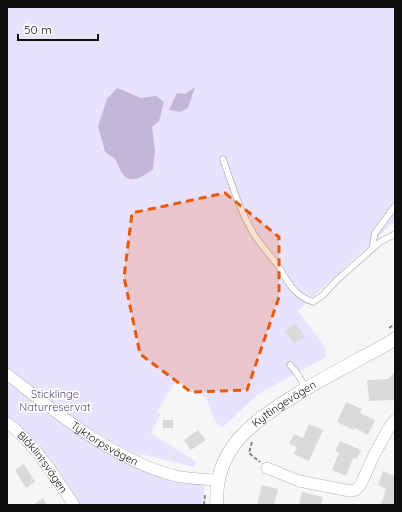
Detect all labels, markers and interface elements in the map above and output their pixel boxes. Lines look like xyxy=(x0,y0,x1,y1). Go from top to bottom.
scale bar xyxy=(18,16,98,42)
text: 50 m xyxy=(24,22,52,37)
street label: Kyttingevägen xyxy=(249,377,318,430)
park label: Sticklinge Naturreservat xyxy=(19,387,91,414)
street label: Tyktorpsvägen xyxy=(68,418,141,469)
street label: Blåklintsvägen xyxy=(14,428,71,495)

